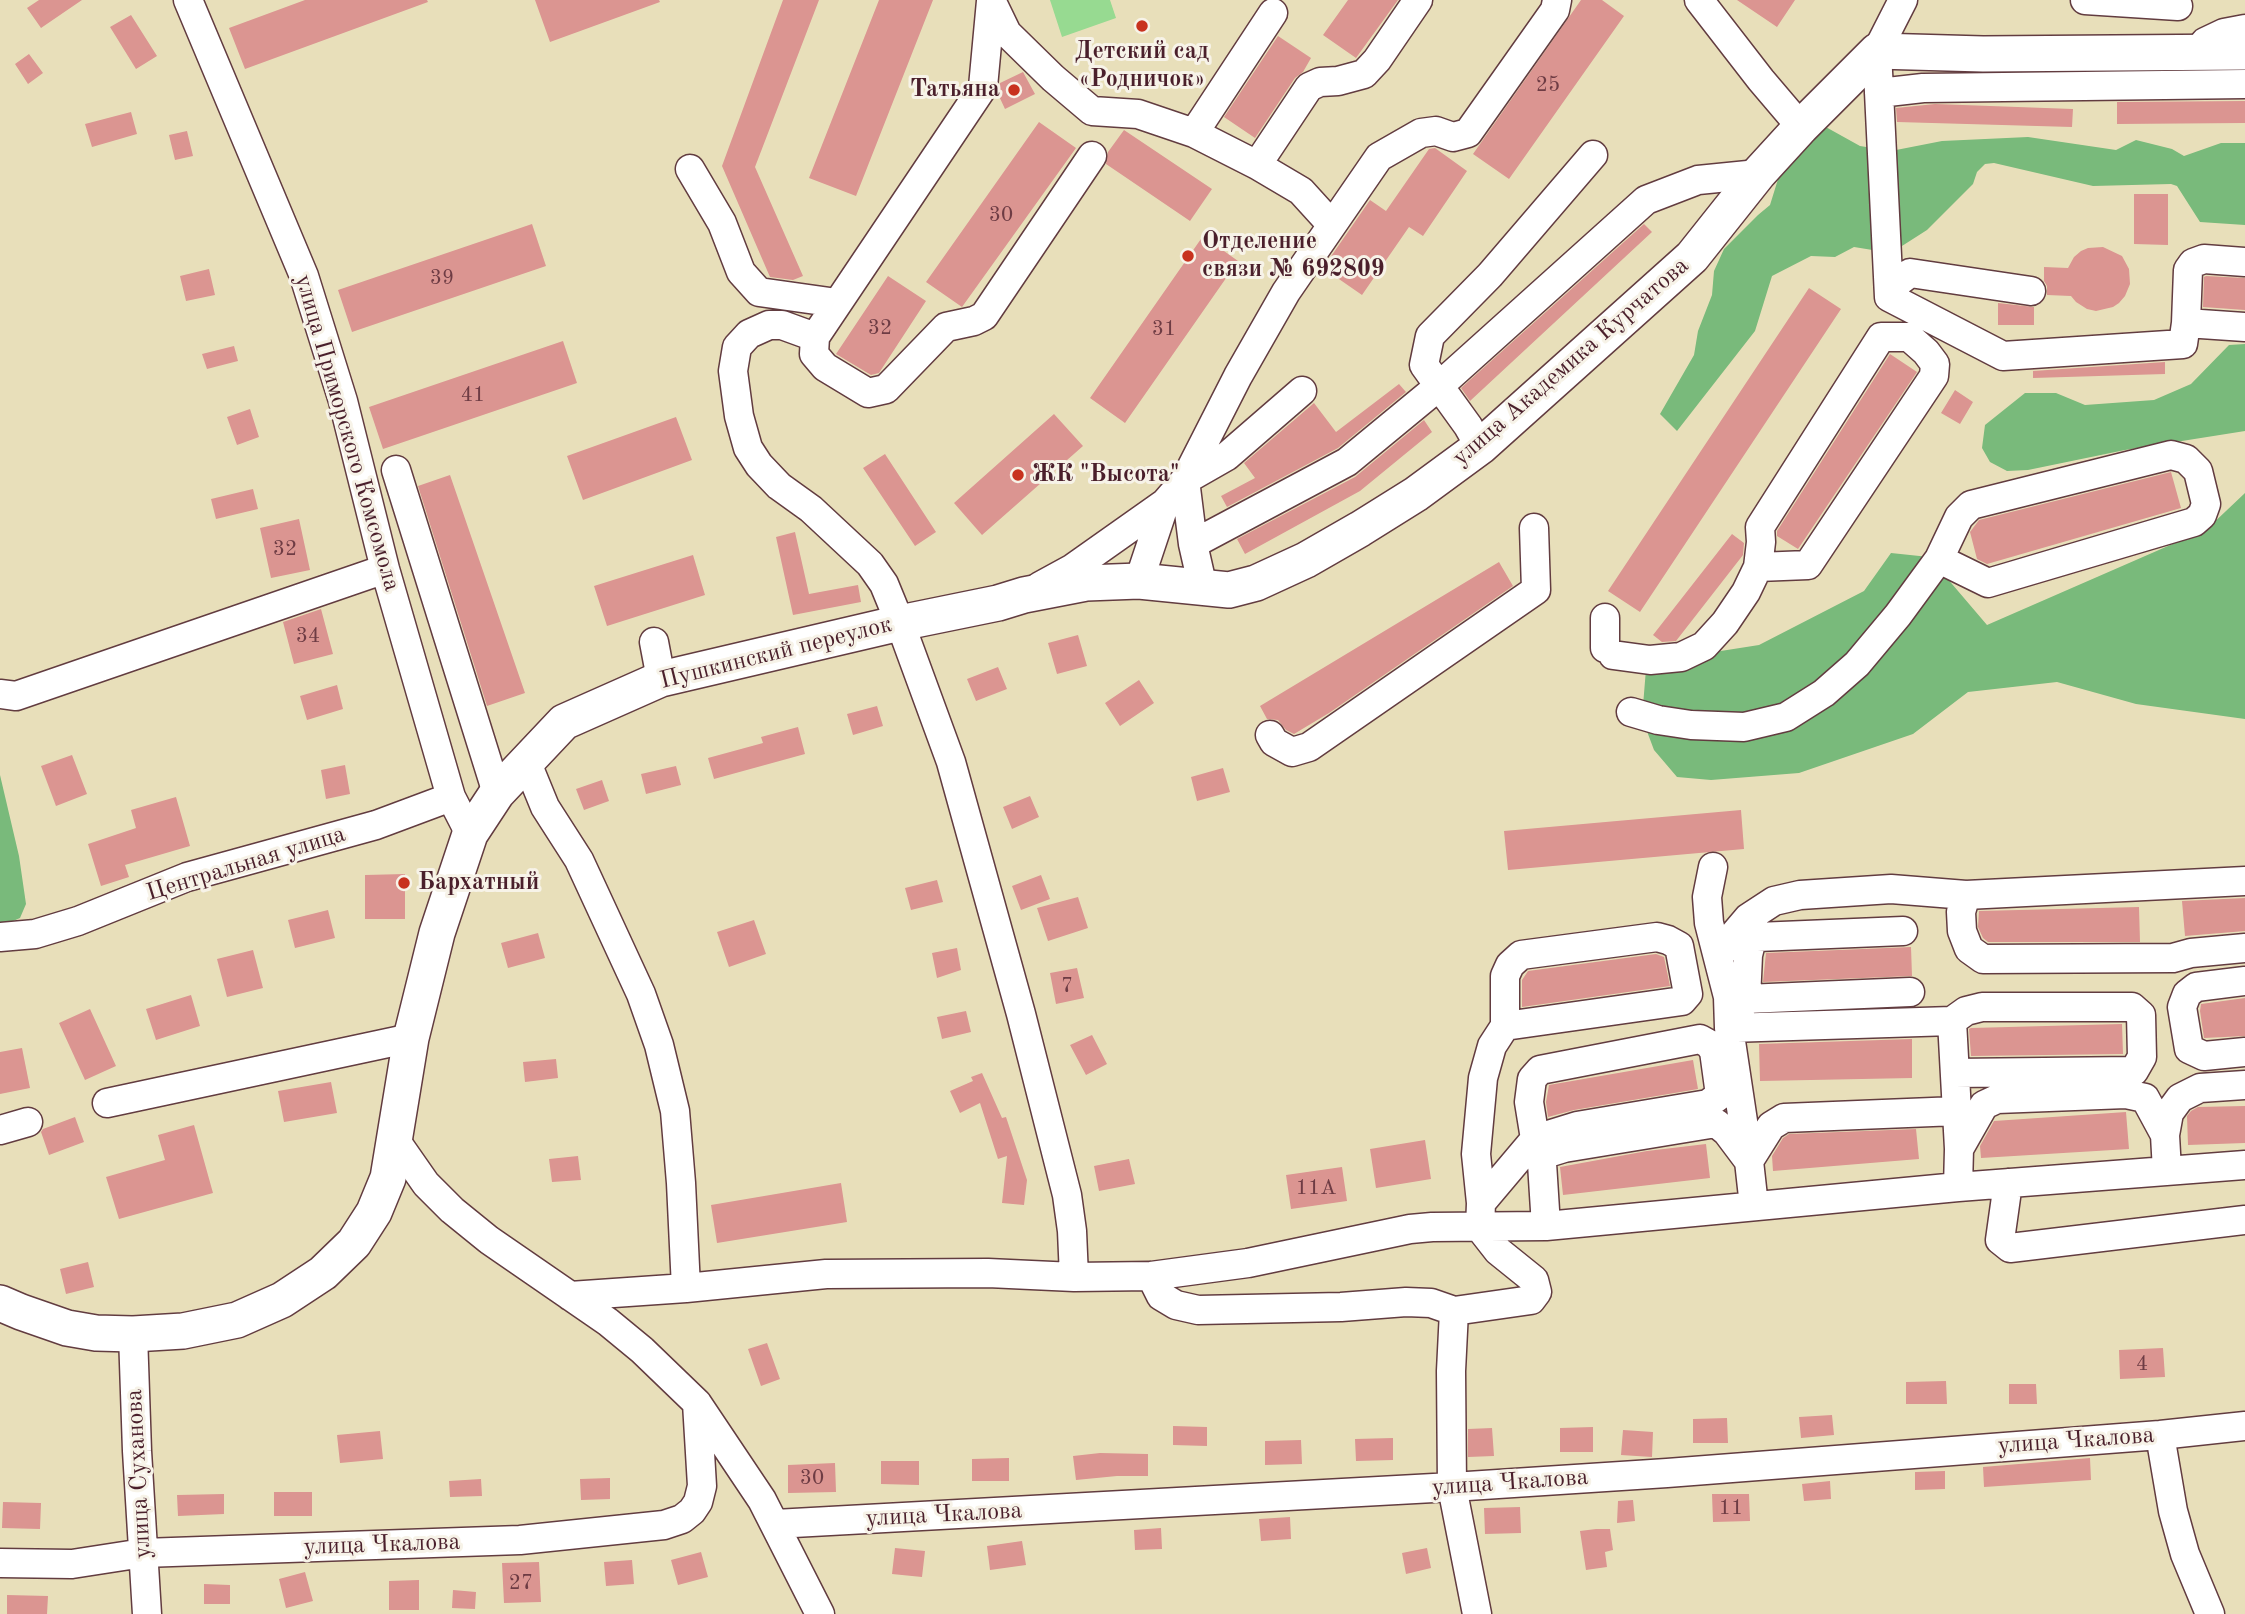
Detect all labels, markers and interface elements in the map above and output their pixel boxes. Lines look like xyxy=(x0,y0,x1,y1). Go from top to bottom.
marker: Детский сад «Родничок» xyxy=(1134,18,1150,34)
place label: Детский сад «Родничок» xyxy=(1075,38,1209,94)
house number: 25 xyxy=(1536,72,1560,98)
place label: Татьяна xyxy=(910,76,1000,104)
marker: Татьяна xyxy=(1006,82,1022,98)
house number: 30 xyxy=(989,202,1013,228)
place label: Отделение связи № 692809 xyxy=(1202,228,1385,284)
marker: Отделение связи № 692809 xyxy=(1180,248,1196,264)
street label: улица Академика Курчатова xyxy=(1447,252,1695,472)
house number: 39 xyxy=(430,265,454,291)
street label: улица Приморского Комсомола xyxy=(288,271,406,595)
house number: 32 xyxy=(868,315,892,341)
house number: 31 xyxy=(1152,316,1176,342)
house number: 41 xyxy=(461,382,485,408)
place label: ЖК "Высота" xyxy=(1032,461,1180,489)
marker: ЖК "Высота" xyxy=(1010,467,1026,483)
house number: 32 xyxy=(273,536,297,562)
street label: Пушкинский переулок xyxy=(657,610,895,696)
house number: 34 xyxy=(296,623,320,649)
street label: Центральная улица xyxy=(143,820,349,908)
place label: Бархатный xyxy=(418,869,539,897)
marker: Бархатный xyxy=(396,875,412,891)
house number: 7 xyxy=(1061,973,1073,999)
house number: 11А xyxy=(1296,1175,1336,1201)
house number: 4 xyxy=(2136,1351,2148,1377)
street label: улица Суханова xyxy=(120,1389,158,1559)
street label: улица Чкалова xyxy=(1997,1421,2155,1461)
street label: улица Чкалова xyxy=(1431,1463,1589,1503)
house number: 30 xyxy=(800,1465,824,1491)
house number: 11 xyxy=(1719,1495,1743,1521)
street label: улица Чкалова xyxy=(865,1497,1023,1533)
street label: улица Чкалова xyxy=(303,1528,461,1562)
house number: 27 xyxy=(509,1570,533,1596)

